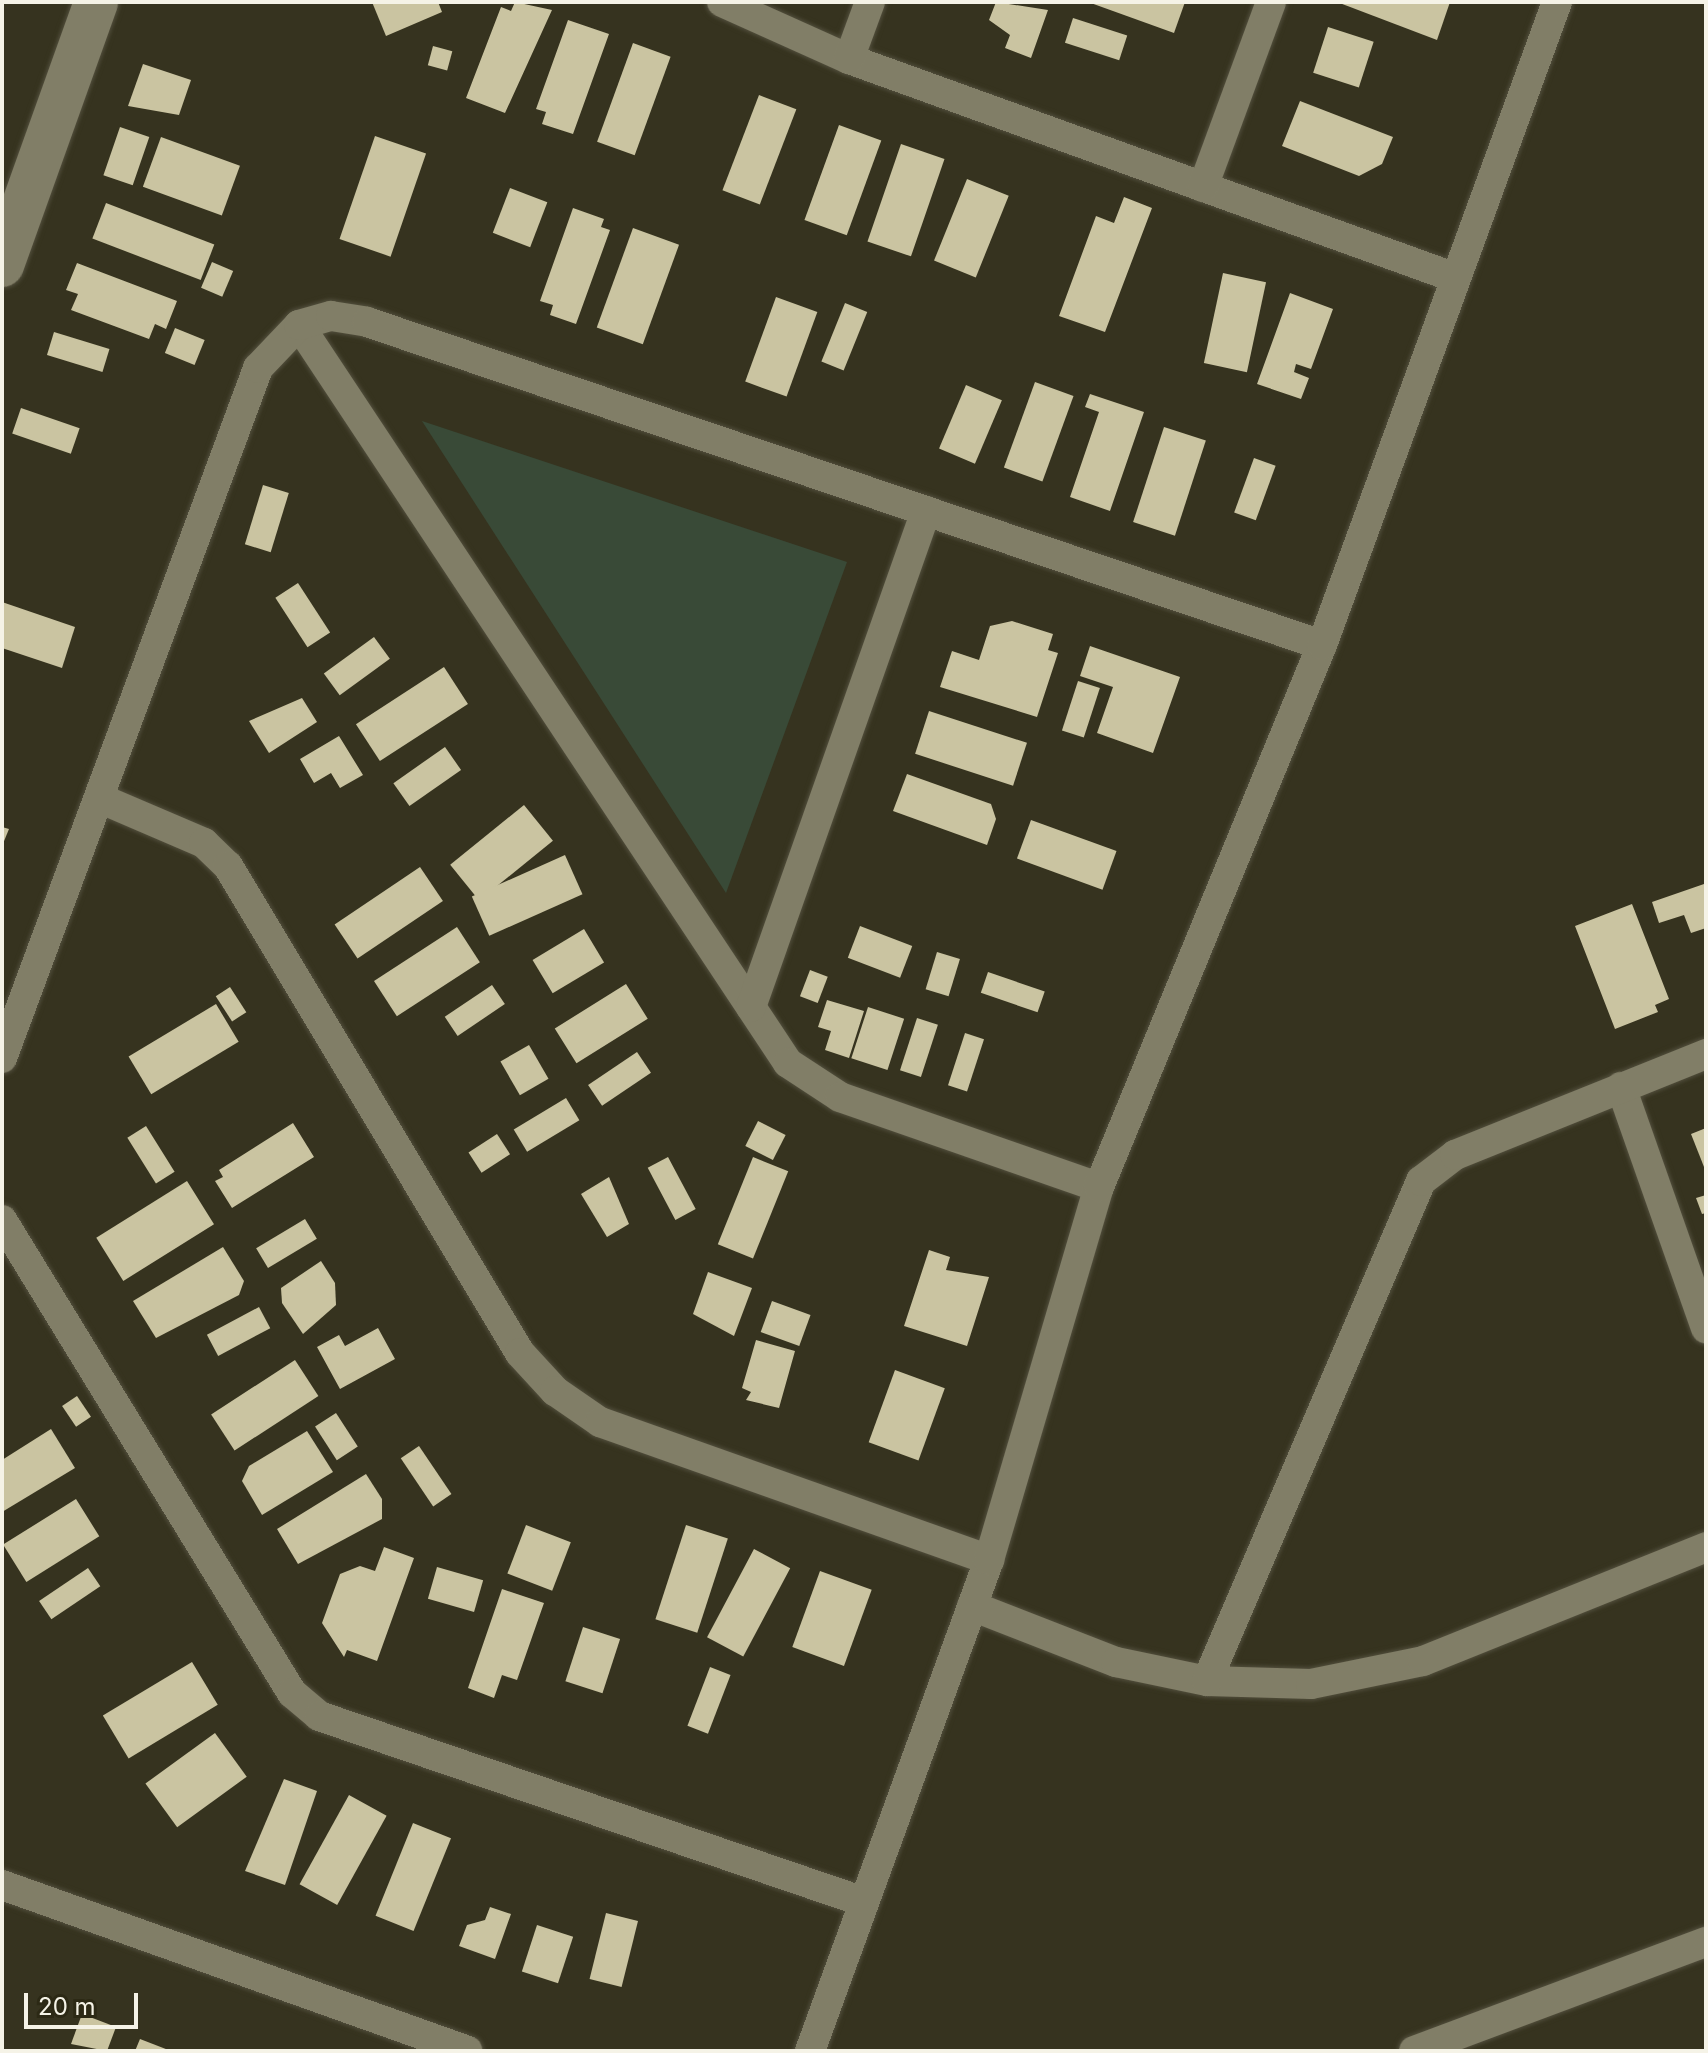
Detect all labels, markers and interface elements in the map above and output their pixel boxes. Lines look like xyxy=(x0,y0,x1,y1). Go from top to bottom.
scale bar xyxy=(28,1977,142,2027)
text: 20 m xyxy=(38,1992,96,2021)

